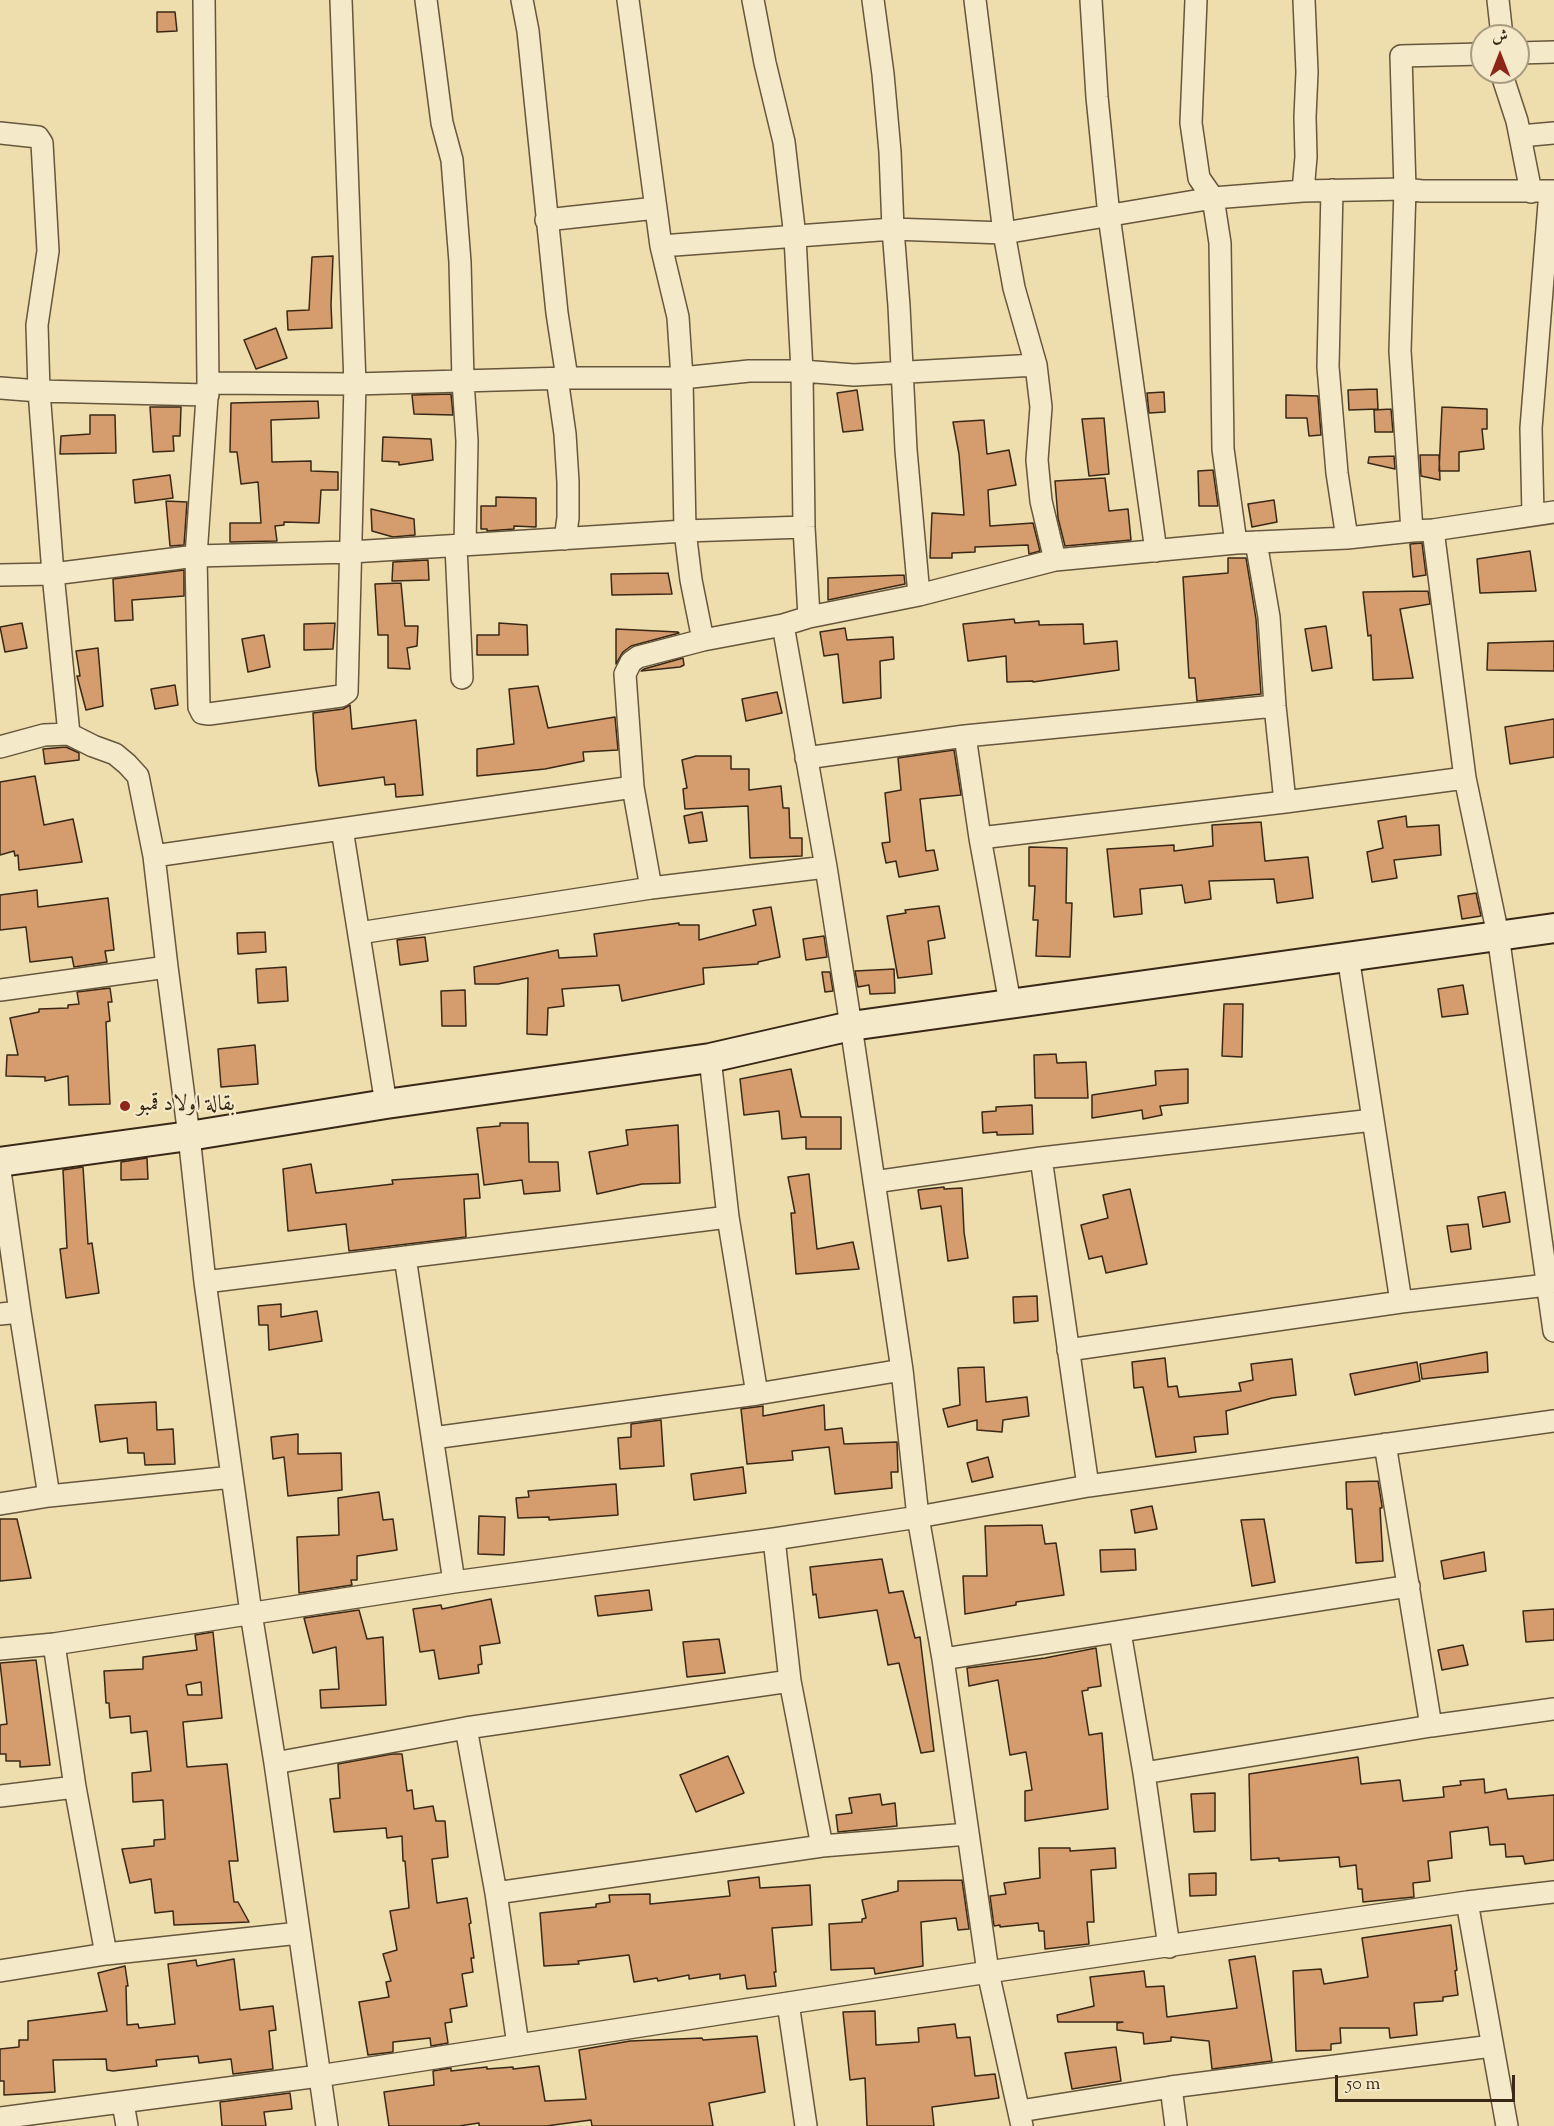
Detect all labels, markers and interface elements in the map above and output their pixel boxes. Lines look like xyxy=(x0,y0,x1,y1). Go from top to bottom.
north arrow xyxy=(1470,24,1530,84)
text: ش xyxy=(1492,26,1508,49)
place label: بقالة اولاد قمبو xyxy=(137,1093,235,1119)
marker: بقالة اولاد قمبو xyxy=(118,1099,132,1113)
scale bar xyxy=(1338,2063,1518,2101)
text: 50 m xyxy=(1346,2072,1380,2098)

